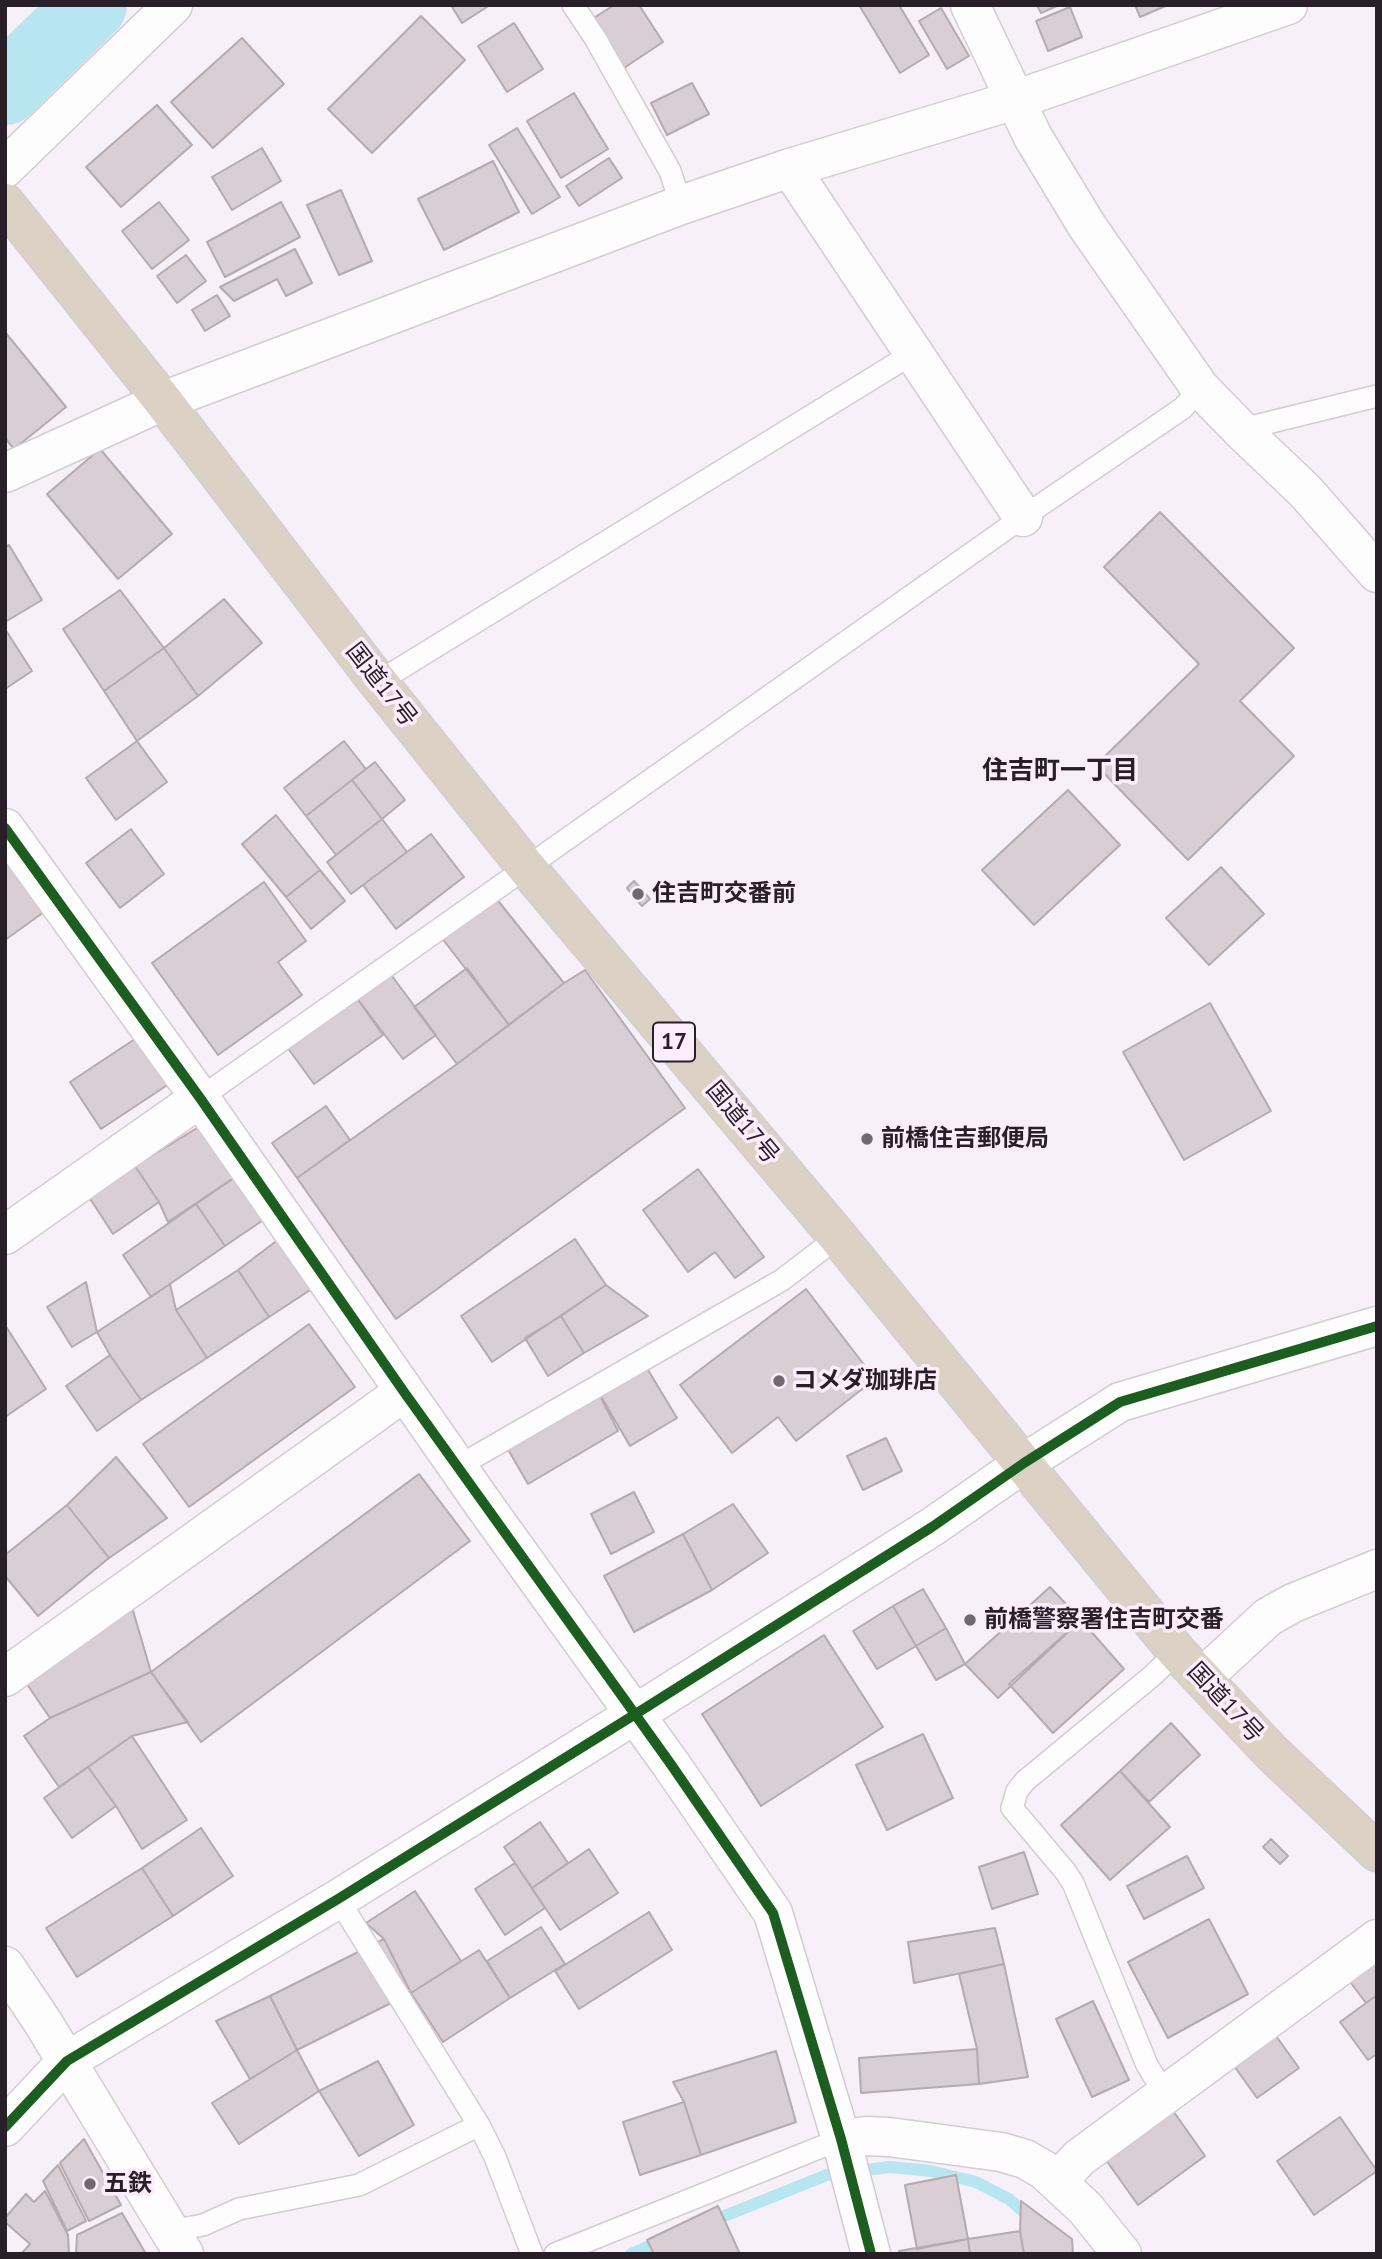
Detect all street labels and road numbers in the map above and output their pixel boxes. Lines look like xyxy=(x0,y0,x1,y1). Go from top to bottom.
street label: 国道17号 xyxy=(339,637,423,733)
road number: 17 xyxy=(653,1023,695,1062)
street label: 国道17号 xyxy=(699,1076,785,1170)
street label: 国道17号 xyxy=(1181,1657,1269,1749)

